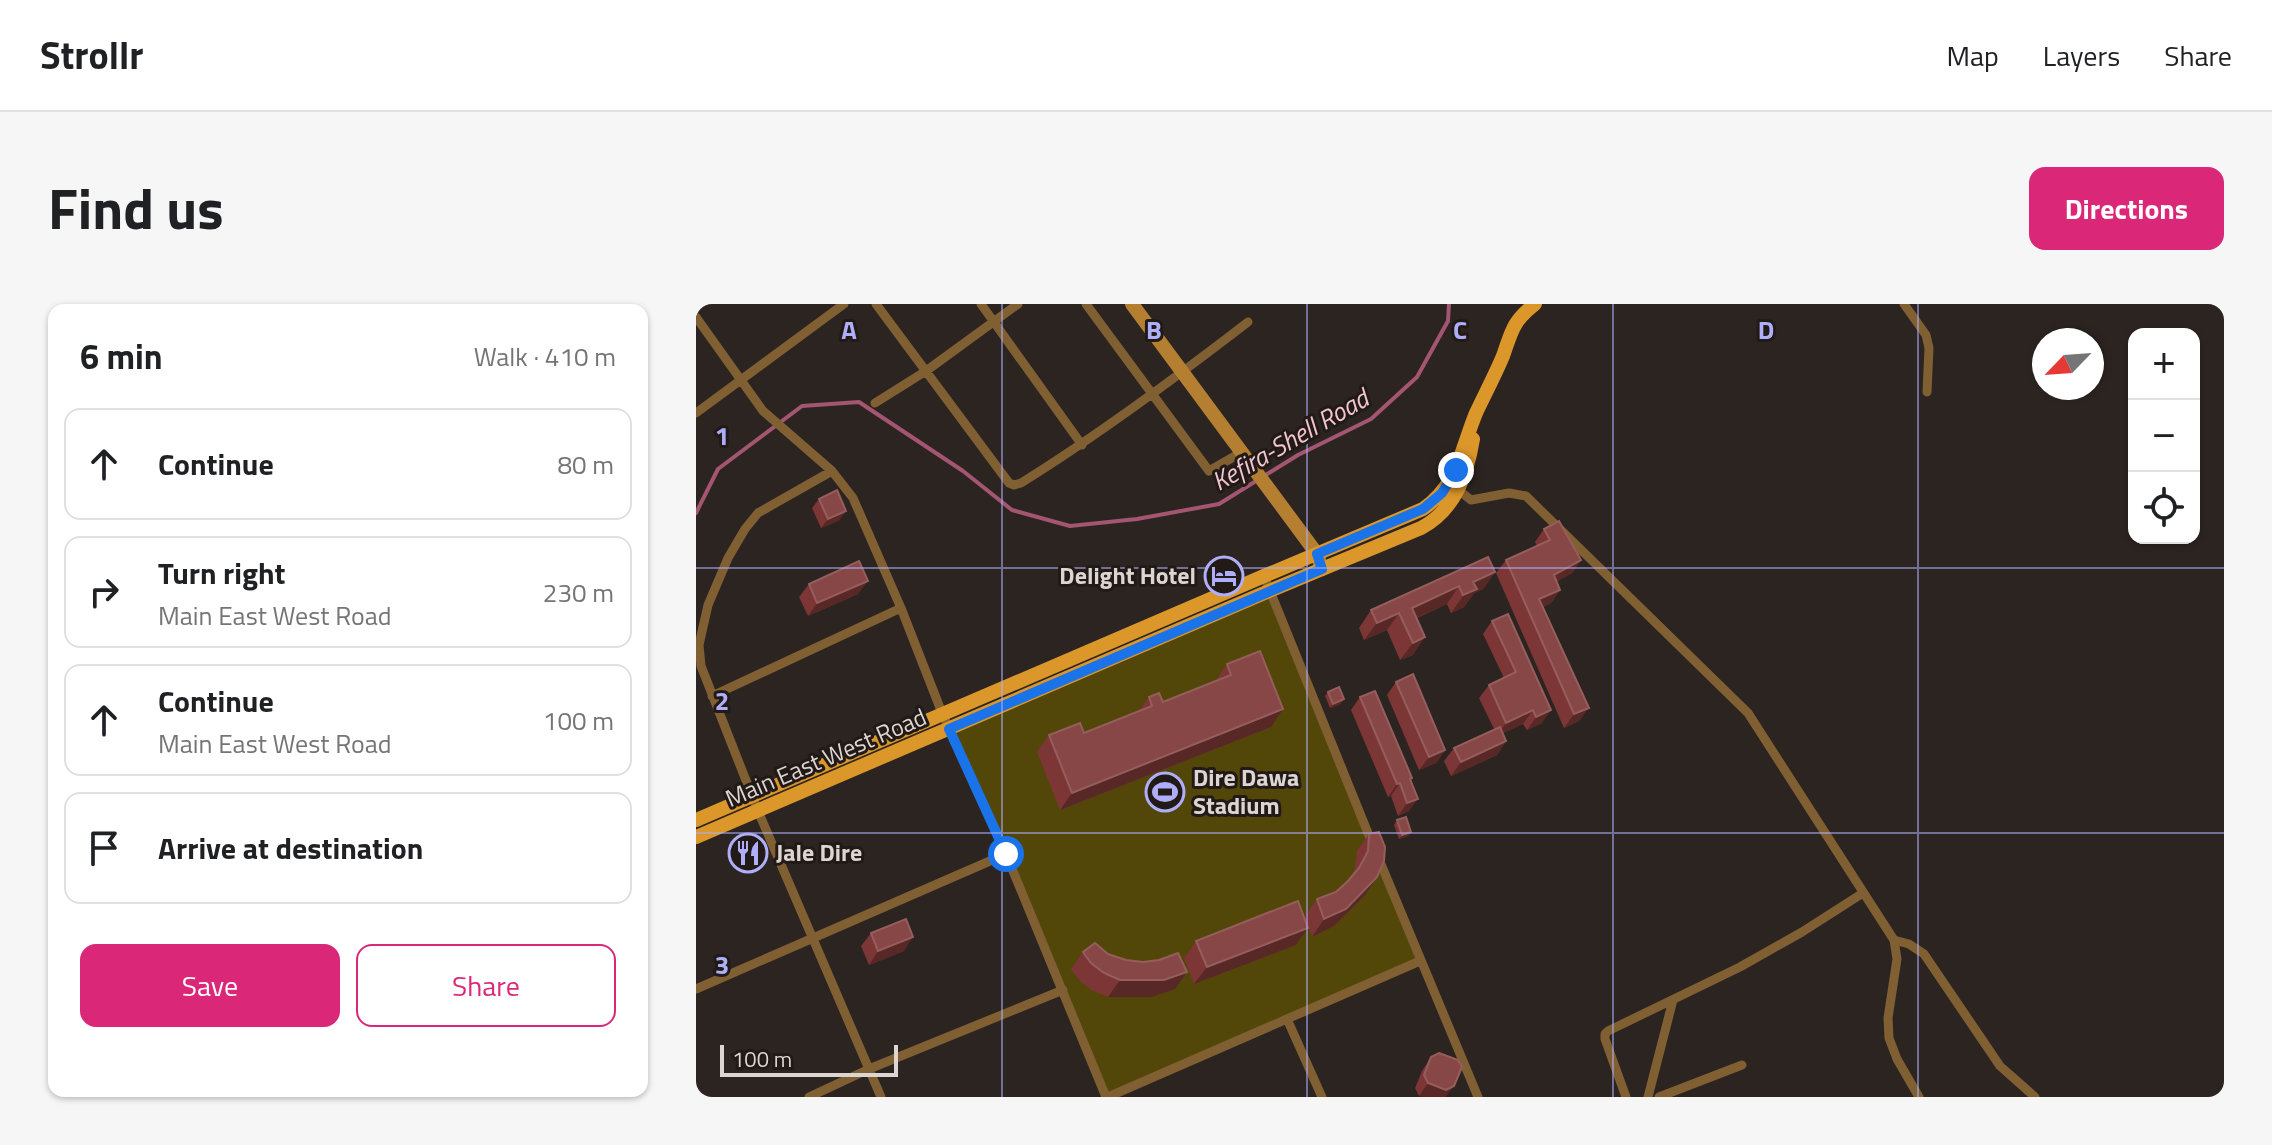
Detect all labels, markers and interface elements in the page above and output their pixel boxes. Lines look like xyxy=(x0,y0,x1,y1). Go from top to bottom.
text: Strollr xyxy=(40,26,143,84)
text: Map xyxy=(1946,34,1999,77)
text: Layers xyxy=(2043,34,2120,77)
text: Share xyxy=(2164,34,2232,77)
text: Find us xyxy=(48,166,224,251)
button: Directions xyxy=(2029,167,2224,250)
text: A xyxy=(841,310,857,349)
text: B xyxy=(1146,310,1162,349)
text: C xyxy=(1453,310,1467,349)
text: D xyxy=(1758,310,1774,349)
north arrow xyxy=(2032,328,2104,400)
map controls xyxy=(2128,328,2200,544)
button: + xyxy=(2128,328,2200,400)
text: 6 min xyxy=(80,330,163,382)
text: Walk · 410 m xyxy=(474,337,616,376)
water label: Kefira-Shell Road xyxy=(1204,377,1378,500)
button: − xyxy=(2128,400,2200,472)
text: 1 xyxy=(715,416,729,455)
text: Continue xyxy=(158,441,274,487)
icon: ahead xyxy=(82,442,126,486)
text: 80 m xyxy=(557,445,614,484)
route end xyxy=(1438,452,1474,488)
button: locate xyxy=(2128,472,2200,544)
text: Turn right xyxy=(158,550,286,596)
hotel icon: Delight Hotel xyxy=(1203,555,1245,597)
place label: Delight Hotel xyxy=(1059,557,1196,593)
icon: right xyxy=(82,570,126,614)
text: 230 m xyxy=(543,573,614,612)
text: Main East West Road xyxy=(158,596,391,635)
text: Continue xyxy=(158,678,274,724)
text: 2 xyxy=(715,681,729,720)
icon: ahead xyxy=(82,698,126,742)
street label: Main East West Road xyxy=(719,698,932,816)
text: 100 m xyxy=(543,701,614,740)
text: Main East West Road xyxy=(158,724,391,763)
place label: Dire Dawa Stadium xyxy=(1193,759,1299,823)
sports icon: Dire Dawa Stadium xyxy=(1144,771,1186,813)
text: Arrive at destination xyxy=(158,825,423,871)
icon: arrive xyxy=(82,826,126,870)
restaurant icon: Jale Dire xyxy=(727,832,769,874)
place label: Jale Dire xyxy=(776,834,862,870)
route start xyxy=(988,836,1024,872)
button: Save xyxy=(80,944,340,1027)
button: Share xyxy=(356,944,616,1027)
text: 3 xyxy=(715,945,729,984)
scale bar xyxy=(720,1041,898,1077)
text: 100 m xyxy=(732,1042,792,1076)

